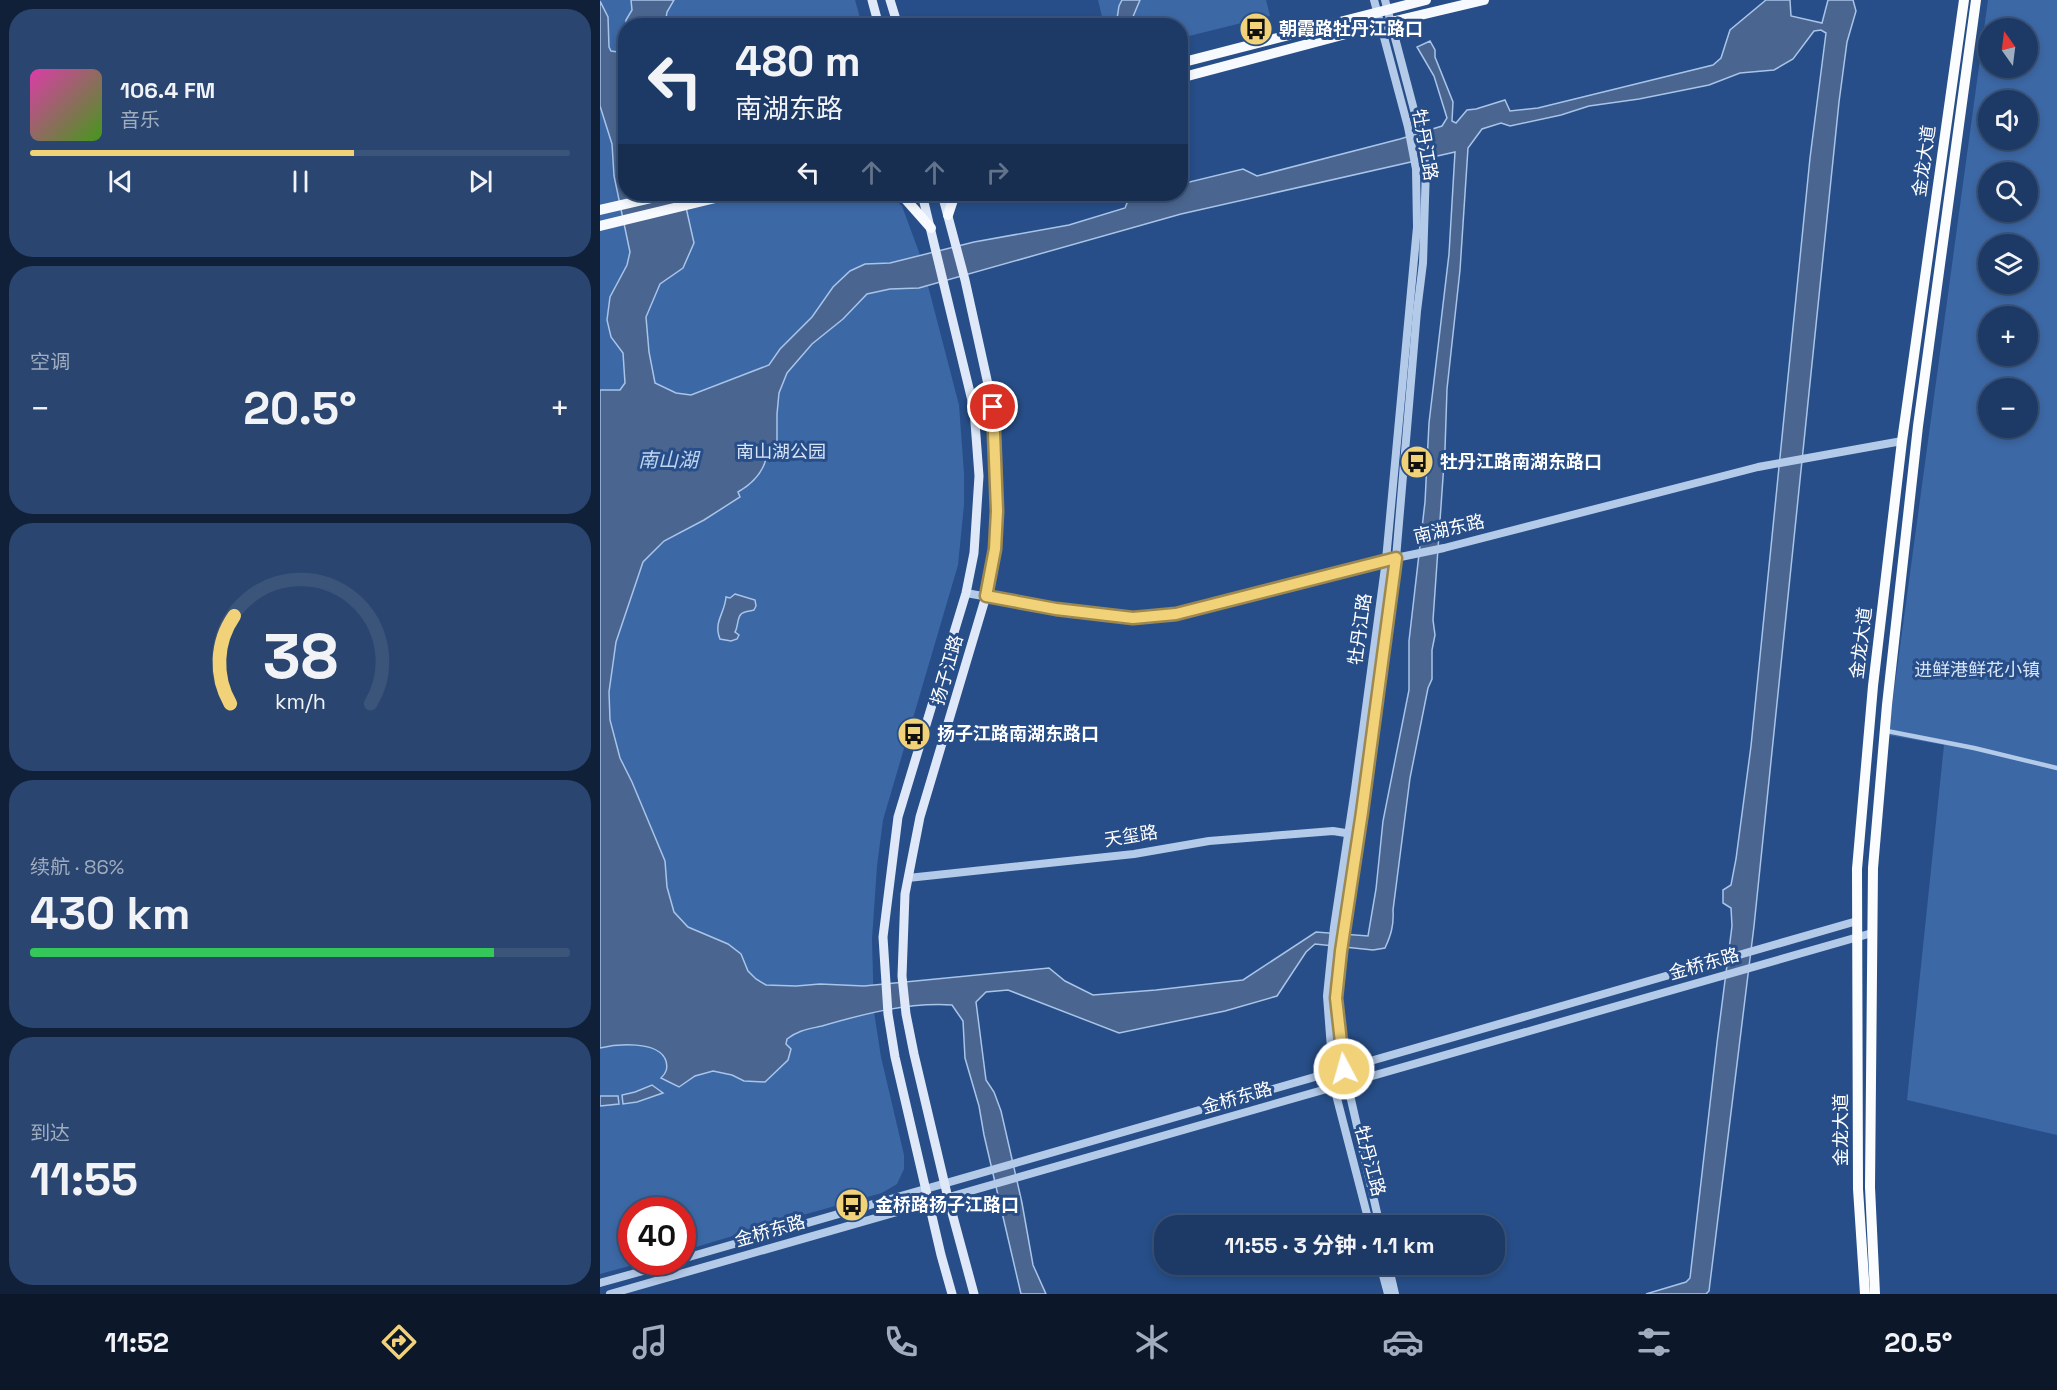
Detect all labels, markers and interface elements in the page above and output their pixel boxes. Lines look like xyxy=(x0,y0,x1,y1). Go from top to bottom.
bus stop icon: 朝霞路牡丹江路口 xyxy=(1238,11,1274,47)
place label: 朝霞路牡丹江路口 xyxy=(1279,17,1423,40)
north arrow xyxy=(1978,18,2038,78)
map controls xyxy=(1978,18,2038,438)
text: 480 m xyxy=(735,35,861,88)
icon: left xyxy=(636,42,714,120)
text: 106.4 FM xyxy=(120,76,215,104)
button: sound xyxy=(1978,90,2038,150)
text: 南湖东路 xyxy=(735,91,843,126)
text: 音乐 xyxy=(120,107,160,133)
street label: 牡丹江路 xyxy=(1408,107,1443,182)
street label: 金龙大道 xyxy=(1907,124,1940,198)
icon: left xyxy=(792,156,825,189)
icon: ahead xyxy=(855,156,888,189)
icon: ahead xyxy=(918,156,951,189)
icon: right xyxy=(981,156,1014,189)
button: search xyxy=(1978,162,2038,222)
icon: previous xyxy=(104,165,137,198)
icon: pause xyxy=(284,165,317,198)
icon: next xyxy=(464,165,497,198)
button: layers xyxy=(1978,234,2038,294)
button: + xyxy=(1978,306,2038,366)
text: 空调 xyxy=(30,349,70,375)
button: − xyxy=(1978,378,2038,438)
text: 20.5° xyxy=(243,380,357,437)
pin xyxy=(967,381,1018,432)
text: − xyxy=(30,388,50,430)
text: + xyxy=(550,388,570,430)
icon: arrive xyxy=(976,390,1009,423)
park label: 南山湖公园 xyxy=(736,440,826,463)
bus stop icon: 牡丹江路南湖东路口 xyxy=(1399,444,1435,480)
water label: 南山湖 xyxy=(638,447,701,473)
place label: 牡丹江路南湖东路口 xyxy=(1440,450,1602,473)
street label: 南湖东路 xyxy=(1411,509,1487,548)
street label: 牡丹江路 xyxy=(1343,592,1376,666)
street label: 金龙大道 xyxy=(1845,606,1876,680)
text: 38 xyxy=(262,617,338,696)
street label: 扬子江路 xyxy=(926,632,967,708)
park label: 进鲜港鲜花小镇 xyxy=(1914,658,2040,681)
text: km/h xyxy=(274,688,326,715)
bus stop icon: 扬子江路南湖东路口 xyxy=(896,716,932,752)
place label: 扬子江路南湖东路口 xyxy=(937,722,1099,745)
street label: 天玺路 xyxy=(1102,820,1159,851)
text: 续航 · 86% xyxy=(30,854,124,880)
text: 430 km xyxy=(30,885,190,942)
street label: 金桥东路 xyxy=(1666,943,1742,984)
position arrow xyxy=(1312,1037,1376,1101)
street label: 金桥东路 xyxy=(1199,1077,1275,1118)
street label: 金龙大道 xyxy=(1829,1094,1852,1166)
text: 到达 xyxy=(30,1120,70,1146)
street label: 牡丹江路 xyxy=(1350,1123,1391,1199)
text: 11:55 xyxy=(30,1151,138,1208)
bus stop icon: 金桥路扬子江路口 xyxy=(834,1187,870,1223)
place label: 金桥路扬子江路口 xyxy=(875,1193,1019,1216)
speed limit sign: 40 xyxy=(618,1197,696,1275)
street label: 金桥东路 xyxy=(732,1210,808,1251)
text: 11:55 · 3 分钟 · 1.1 km xyxy=(1225,1231,1434,1259)
icon: directions xyxy=(378,1321,420,1363)
icon: music xyxy=(629,1321,671,1363)
icon: phone xyxy=(880,1321,922,1363)
icon: climate xyxy=(1131,1321,1173,1363)
icon: car xyxy=(1382,1321,1424,1363)
icon: filters xyxy=(1633,1321,1675,1363)
text: 11:52 xyxy=(105,1325,169,1360)
text: 20.5° xyxy=(1884,1325,1952,1360)

